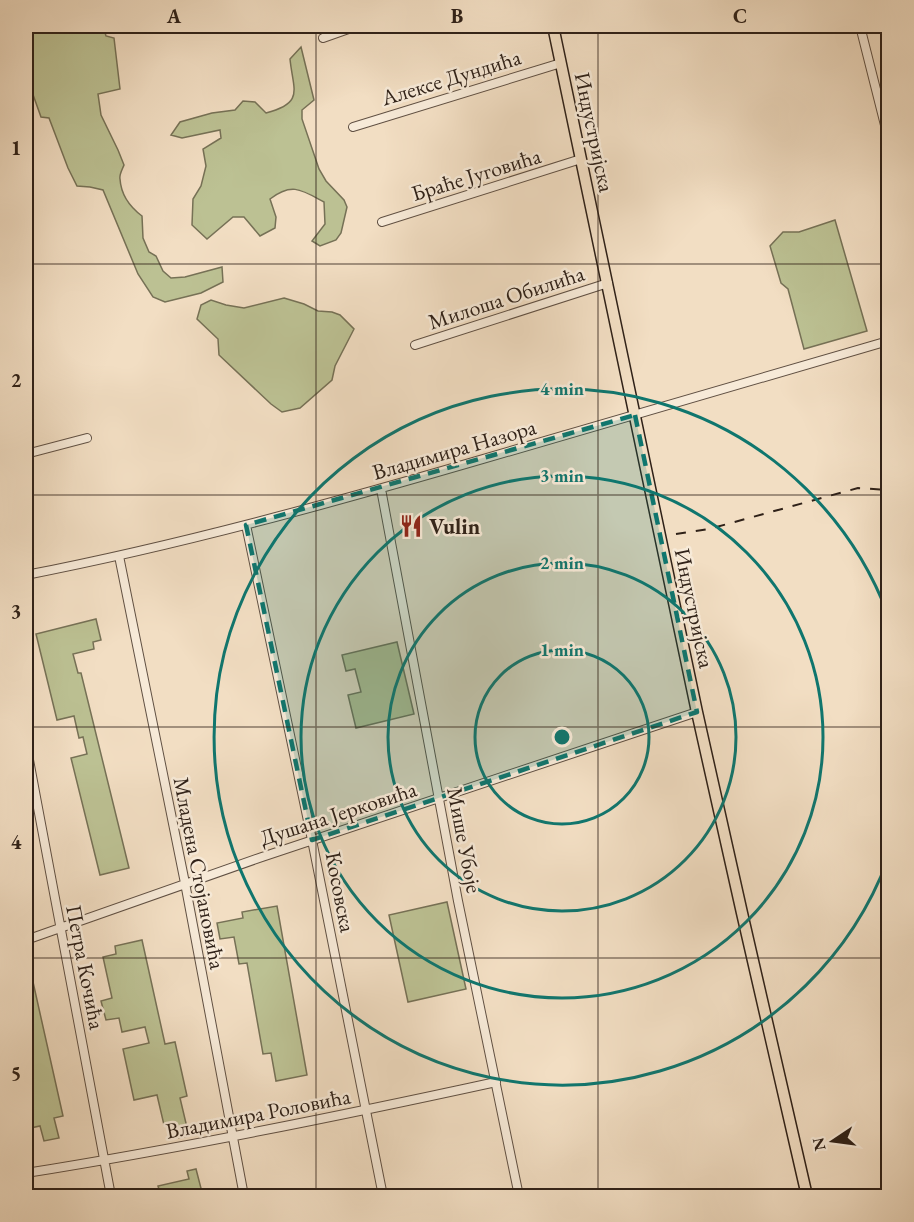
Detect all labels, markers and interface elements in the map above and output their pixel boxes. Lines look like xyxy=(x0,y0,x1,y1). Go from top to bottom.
text: A xyxy=(166,3,182,29)
text: B xyxy=(451,3,463,29)
text: C xyxy=(733,3,747,29)
street label: Алексе Дундића xyxy=(377,42,525,113)
street label: Индустријска xyxy=(568,70,621,195)
text: 1 xyxy=(11,135,21,161)
street label: Браће Југовића xyxy=(408,141,545,208)
street label: Милоша Обилића xyxy=(424,259,588,336)
text: 2 xyxy=(11,367,22,393)
text: 4 min xyxy=(540,377,584,400)
street label: Владимира Назора xyxy=(369,412,539,487)
text: 3 min xyxy=(540,464,584,487)
place label: Vulin xyxy=(429,512,481,541)
restaurant icon: Vulin xyxy=(398,513,424,539)
street label: Индустријска xyxy=(668,546,721,671)
text: 2 min xyxy=(540,551,584,574)
text: 3 xyxy=(11,598,21,624)
text: 1 min xyxy=(540,638,584,661)
centre of rings xyxy=(552,727,572,747)
street label: Душана Јерковића xyxy=(256,774,421,853)
street label: Младена Стојановића xyxy=(167,775,232,972)
street label: Мише Убоје xyxy=(440,785,489,896)
text: 4 xyxy=(11,829,22,855)
street label: Косовска xyxy=(319,849,363,935)
street label: Петра Кочића xyxy=(59,902,112,1032)
text: 5 xyxy=(11,1060,21,1086)
street label: Владимира Роловића xyxy=(163,1081,353,1146)
north arrow xyxy=(803,1111,863,1171)
text: N xyxy=(807,1136,831,1153)

